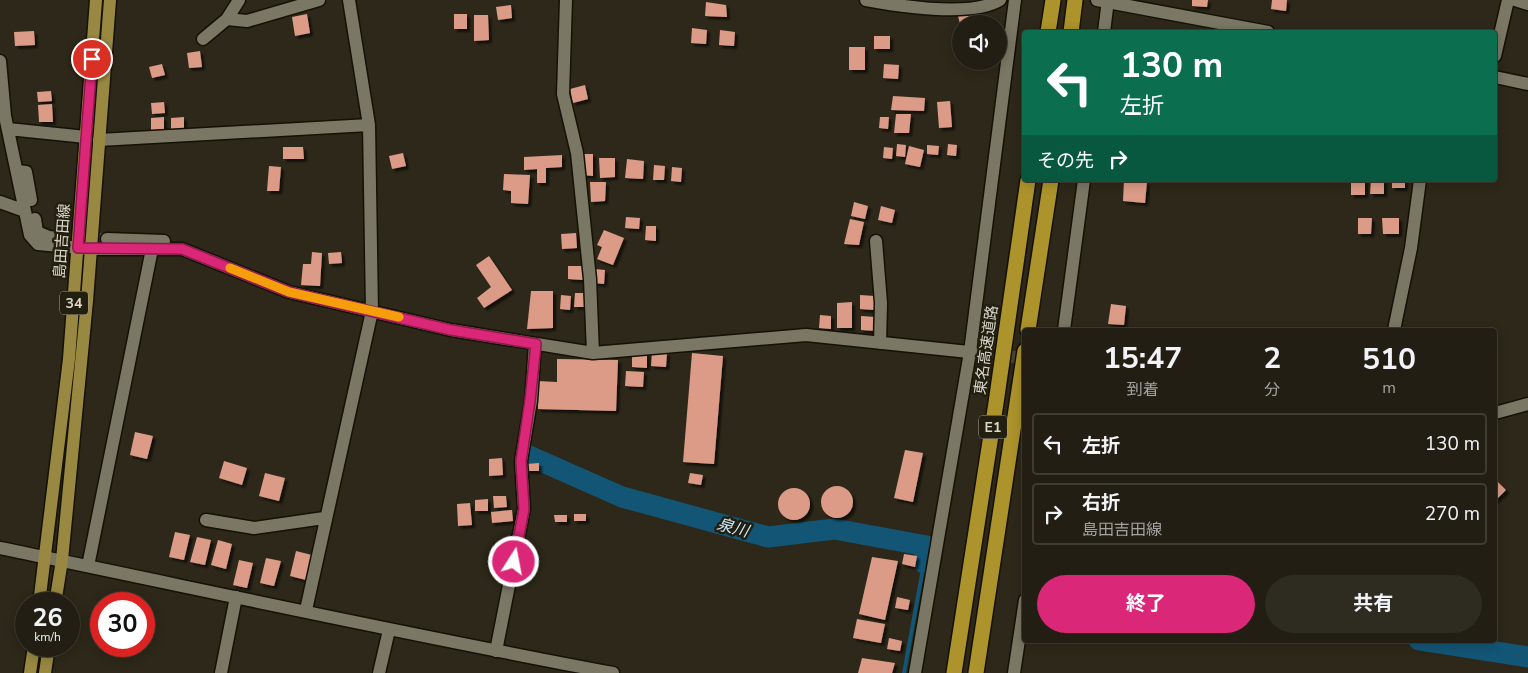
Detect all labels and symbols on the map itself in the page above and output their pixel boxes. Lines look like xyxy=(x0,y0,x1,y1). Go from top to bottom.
pin xyxy=(71,38,113,80)
street label: 島田吉田線 xyxy=(49,203,75,279)
road number: 34 xyxy=(60,292,88,314)
street label: 東名高速道路 xyxy=(970,304,1002,396)
road number: E1 xyxy=(979,416,1007,438)
water label: 泉川 xyxy=(714,513,753,543)
position arrow xyxy=(487,535,539,587)
speed limit sign: 30 xyxy=(90,592,155,657)

